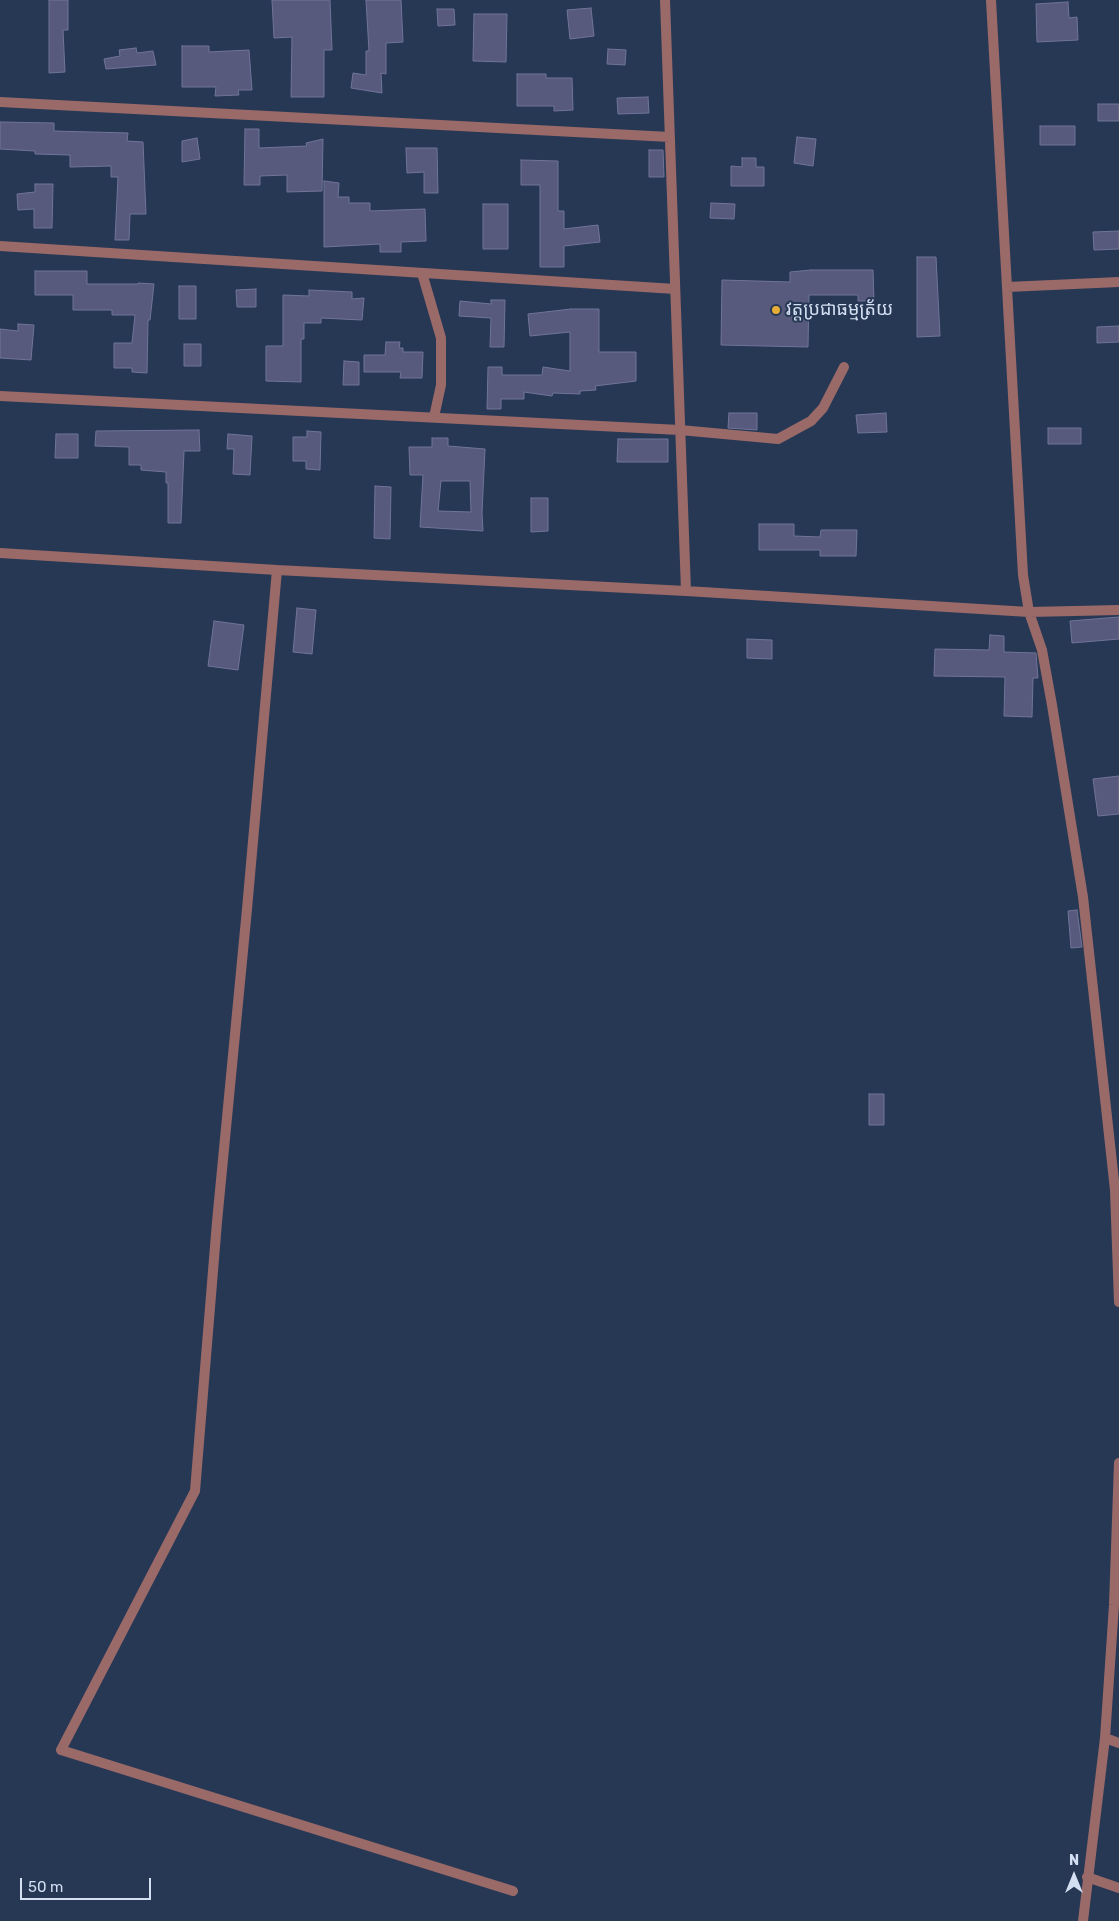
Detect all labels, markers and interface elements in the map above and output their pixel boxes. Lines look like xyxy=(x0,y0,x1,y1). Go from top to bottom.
place label: វត្តប្រជាធម្មត្រ័យ xyxy=(786,299,893,321)
marker: វត្តប្រជាធម្មត្រ័យ xyxy=(770,304,782,316)
north arrow xyxy=(1049,1851,1099,1901)
text: N xyxy=(1069,1852,1079,1869)
scale bar xyxy=(22,1868,154,1900)
text: 50 m xyxy=(28,1878,63,1896)

